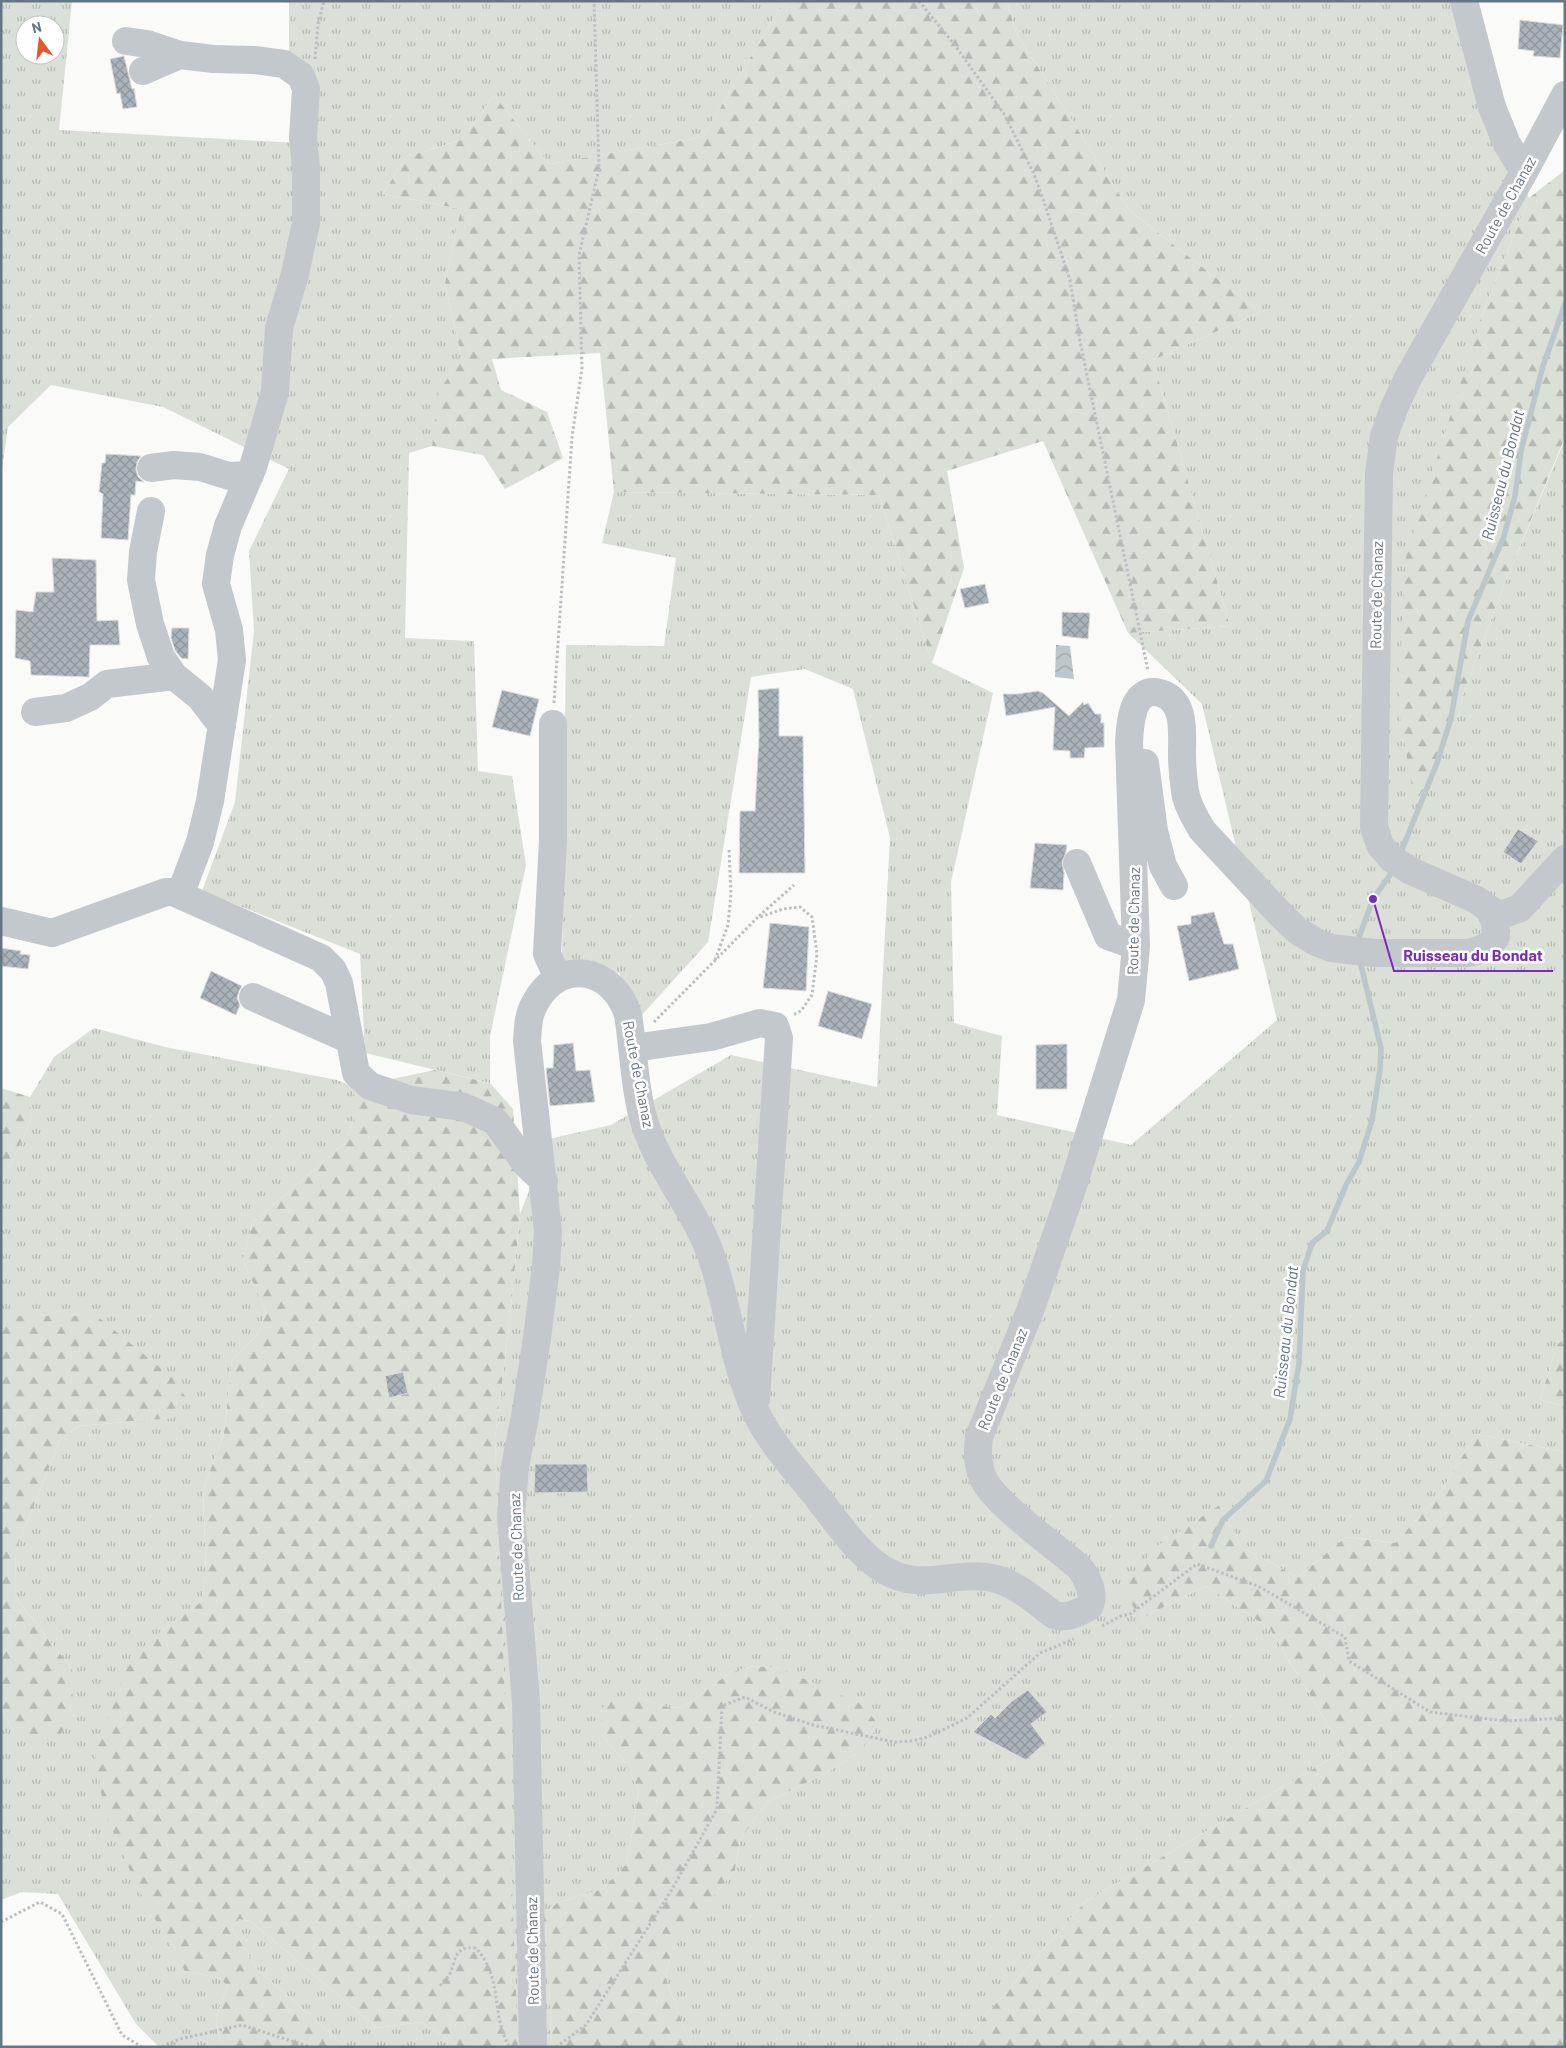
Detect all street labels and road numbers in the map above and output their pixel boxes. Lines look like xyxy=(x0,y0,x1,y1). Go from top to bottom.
street label: Route de Chanaz xyxy=(1471,153,1539,257)
street label: Route de Chanaz xyxy=(1366,541,1386,649)
street label: Route de Chanaz xyxy=(1123,867,1143,975)
street label: Route de Chanaz xyxy=(620,1019,658,1129)
street label: Route de Chanaz xyxy=(973,1325,1031,1432)
street label: Route de Chanaz xyxy=(505,1492,527,1601)
street label: Route de Chanaz xyxy=(522,1897,542,2005)

